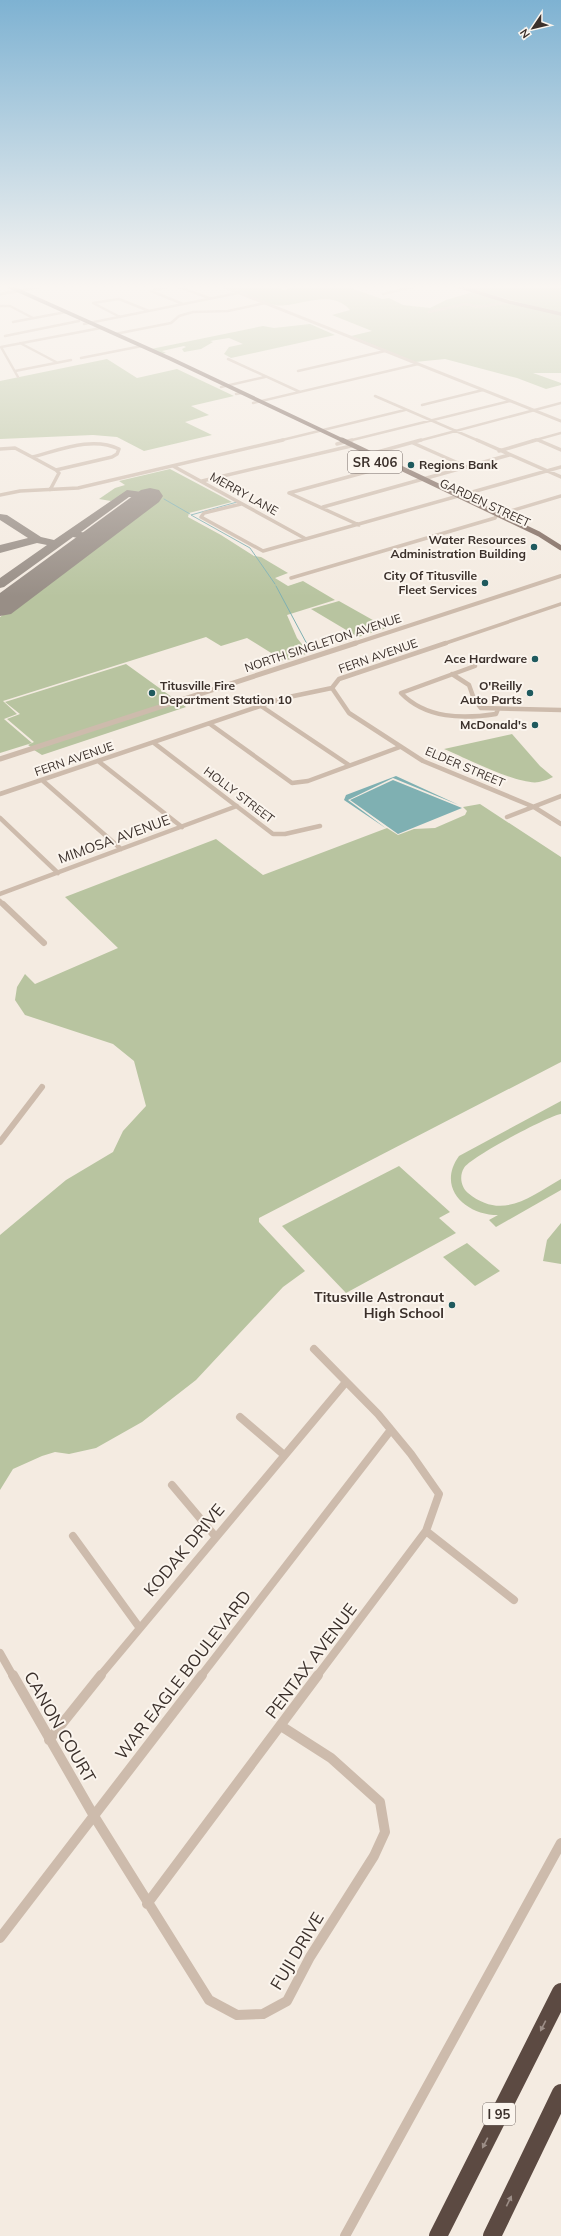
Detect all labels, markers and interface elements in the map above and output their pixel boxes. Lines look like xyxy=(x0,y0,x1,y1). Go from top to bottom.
north arrow xyxy=(513,8,553,48)
text: N xyxy=(517,26,533,41)
road number: SR 406 xyxy=(348,451,402,473)
place label: Regions Bank xyxy=(419,457,498,472)
marker: Regions Bank xyxy=(406,460,416,470)
street label: MERRY LANE xyxy=(208,469,281,518)
street label: GARDEN STREET xyxy=(438,475,533,530)
place label: Water Resources Administration Building xyxy=(390,532,526,561)
marker: Water Resources Administration Building xyxy=(529,542,539,552)
place label: City Of Titusville Fleet Services xyxy=(383,568,477,597)
marker: City Of Titusville Fleet Services xyxy=(480,578,490,588)
street label: NORTH SINGLETON AVENUE xyxy=(242,610,403,675)
street label: FERN AVENUE xyxy=(336,635,419,676)
place label: Ace Hardware xyxy=(444,651,527,666)
marker: Ace Hardware xyxy=(530,654,540,664)
place label: Titusville Fire Department Station 10 xyxy=(160,678,292,707)
place label: O'Reilly Auto Parts xyxy=(460,678,522,707)
marker: Titusville Fire Department Station 10 xyxy=(147,688,157,698)
marker: O'Reilly Auto Parts xyxy=(525,688,535,698)
place label: McDonald's xyxy=(460,717,527,732)
marker: McDonald's xyxy=(530,720,540,730)
street label: FERN AVENUE xyxy=(32,738,115,779)
street label: ELDER STREET xyxy=(423,743,508,790)
street label: HOLLY STREET xyxy=(201,763,278,827)
street label: MIMOSA AVENUE xyxy=(56,810,172,868)
place label: Titusville Astronaut High School xyxy=(314,1288,445,1322)
marker: Titusville Astronaut High School xyxy=(447,1300,457,1310)
street label: KODAK DRIVE xyxy=(139,1499,228,1600)
street label: WAR EAGLE BOULEVARD xyxy=(110,1586,255,1763)
street label: PENTAX AVENUE xyxy=(260,1599,361,1723)
street label: CANON COURT xyxy=(20,1667,101,1787)
street label: FUJI DRIVE xyxy=(265,1908,329,1994)
one-way arrow xyxy=(540,2021,547,2032)
road number: I 95 xyxy=(483,2103,515,2125)
one-way arrow xyxy=(482,2137,488,2148)
one-way arrow xyxy=(505,2195,512,2207)

